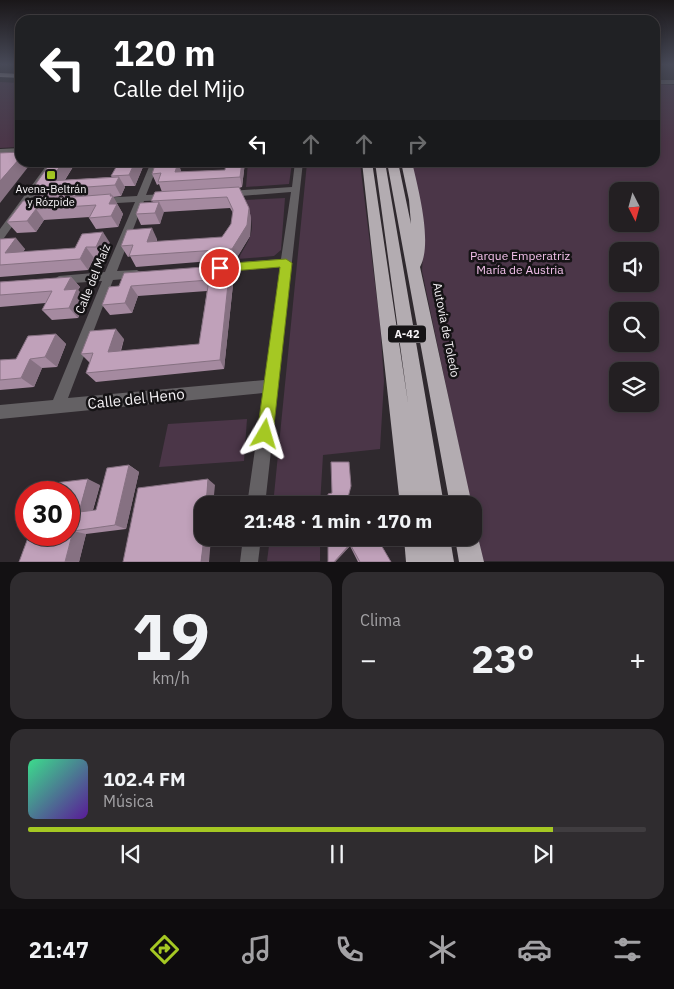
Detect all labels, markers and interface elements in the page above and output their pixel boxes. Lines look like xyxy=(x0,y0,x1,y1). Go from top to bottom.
text: 120 m xyxy=(113,30,216,76)
icon: left xyxy=(30,35,95,100)
text: Calle del Mijo xyxy=(113,74,245,103)
icon: left xyxy=(244,130,272,158)
icon: ahead xyxy=(297,130,325,158)
icon: ahead xyxy=(350,130,378,158)
icon: right xyxy=(403,130,431,158)
marker: Avena-Beltrán y Rózpide xyxy=(45,169,57,181)
place label: Avena-Beltrán y Rózpide xyxy=(16,182,86,209)
north arrow xyxy=(609,182,659,232)
map controls xyxy=(609,182,659,412)
street label: Calle del Maíz xyxy=(72,241,114,316)
button: sound xyxy=(609,242,659,292)
pin xyxy=(199,247,241,289)
park label: Parque Emperatriz María de Austria xyxy=(470,248,570,277)
icon: arrive xyxy=(206,254,234,282)
street label: Autovía de Toledo xyxy=(430,281,463,379)
button: search xyxy=(609,302,659,352)
road number: A-42 xyxy=(388,326,426,342)
button: layers xyxy=(609,362,659,412)
street label: Calle del Heno xyxy=(86,384,185,413)
position arrow xyxy=(238,407,290,459)
speed limit sign: 30 xyxy=(15,481,80,546)
text: 21:48 · 1 min · 170 m xyxy=(244,509,432,533)
text: 19 xyxy=(132,593,210,678)
text: Clima xyxy=(360,610,401,630)
text: 23° xyxy=(471,634,535,683)
text: − xyxy=(360,641,377,678)
text: + xyxy=(629,641,646,678)
text: km/h xyxy=(152,668,190,688)
text: 102.4 FM xyxy=(103,767,186,791)
text: Música xyxy=(103,791,153,811)
icon: previous xyxy=(117,840,145,868)
icon: pause xyxy=(323,840,351,868)
icon: next xyxy=(529,840,557,868)
icon: directions xyxy=(147,932,182,967)
icon: music xyxy=(239,932,274,967)
icon: phone xyxy=(332,932,367,967)
icon: climate xyxy=(425,932,460,967)
icon: car xyxy=(517,932,552,967)
icon: filters xyxy=(610,932,645,967)
text: 21:47 xyxy=(29,935,89,964)

